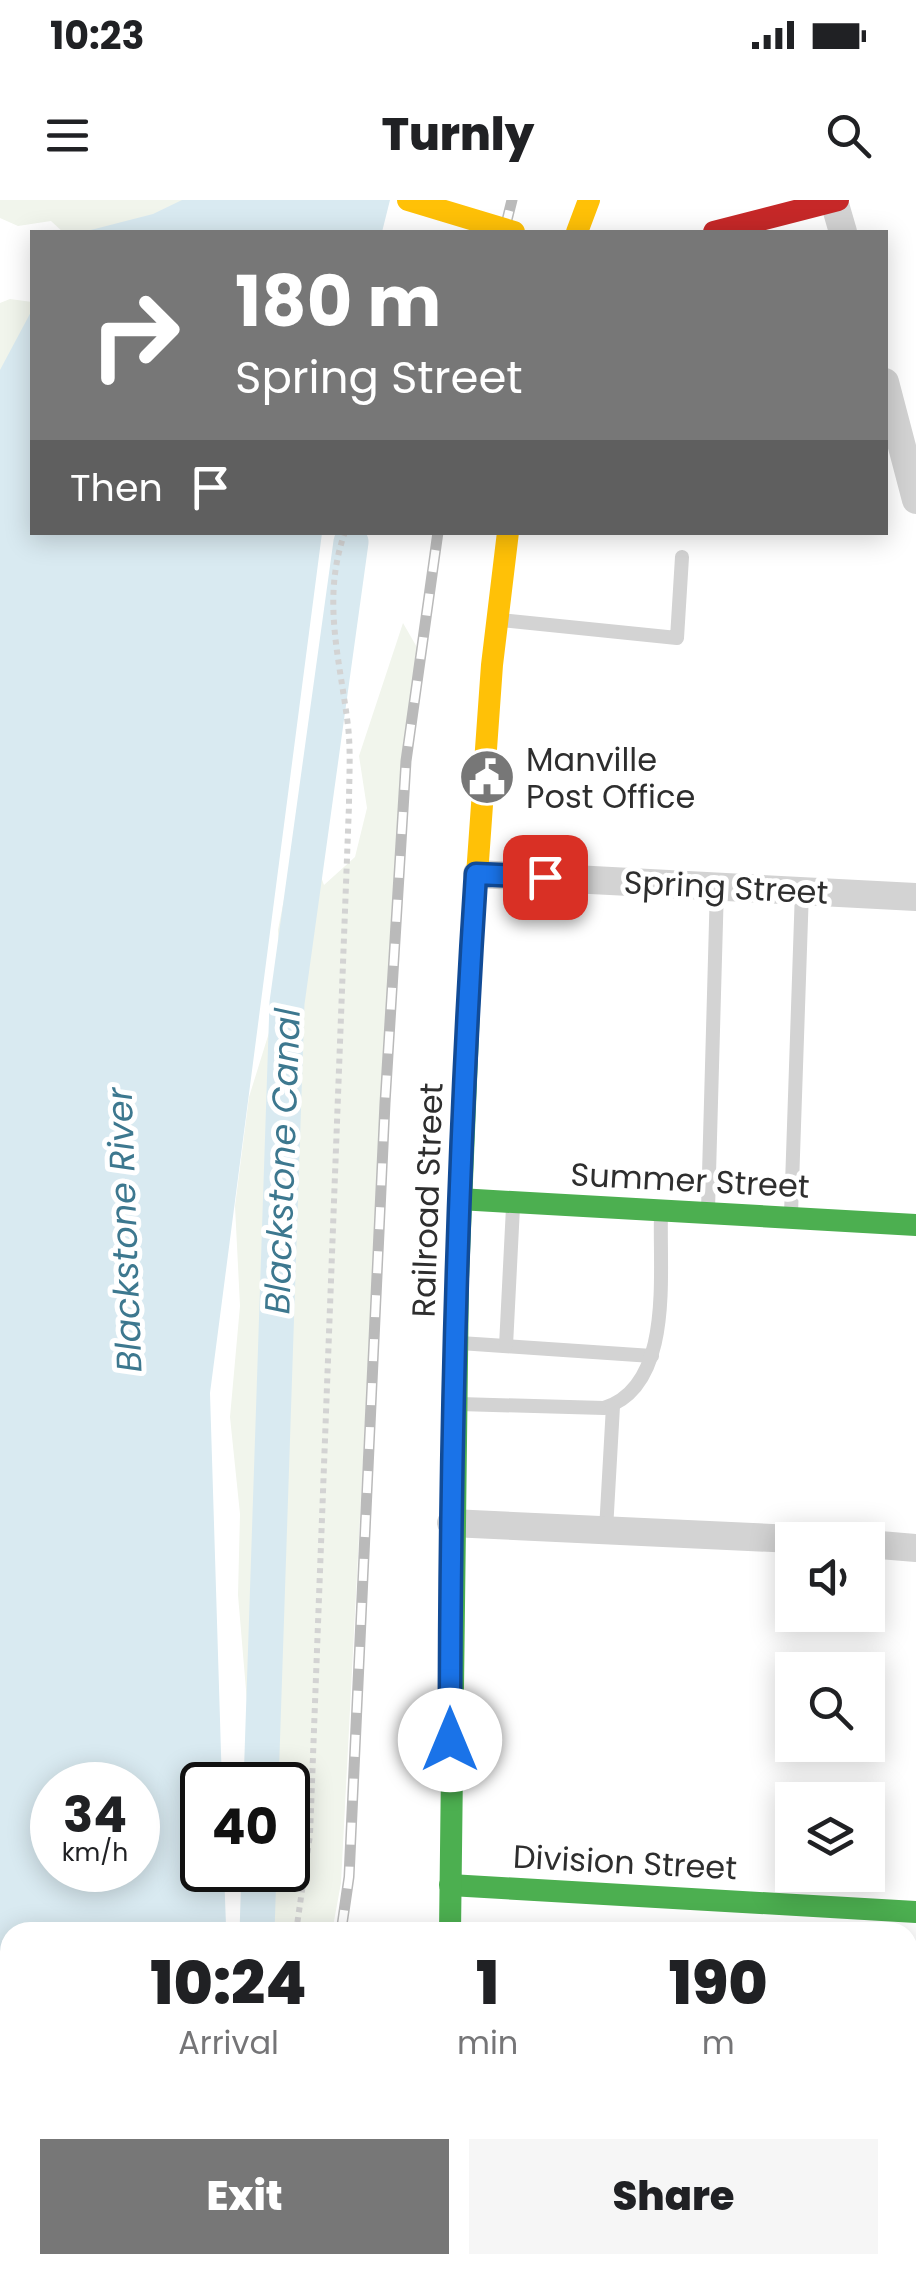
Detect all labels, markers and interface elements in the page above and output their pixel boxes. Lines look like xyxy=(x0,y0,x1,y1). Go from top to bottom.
text: 10:23 xyxy=(50,9,145,62)
text: Turnly xyxy=(382,103,534,166)
icon: menu xyxy=(40,108,95,163)
icon: search xyxy=(821,108,876,163)
text: 180 m xyxy=(235,252,441,351)
icon: right xyxy=(70,270,200,400)
text: Spring Street xyxy=(235,346,523,409)
icon: arrive xyxy=(183,460,238,515)
text: Then xyxy=(70,461,163,514)
place label: Manville Post Office xyxy=(526,737,695,819)
public building icon: Manville Post Office xyxy=(457,747,517,807)
pin xyxy=(503,835,588,920)
icon: arrive xyxy=(518,850,573,905)
street label: Spring Street xyxy=(623,859,829,915)
water label: Blackstone Canal xyxy=(252,1007,312,1315)
street label: Railroad Street xyxy=(400,1082,454,1318)
water label: Blackstone River xyxy=(95,1086,153,1373)
street label: Summer Street xyxy=(569,1151,811,1209)
map controls xyxy=(775,1522,885,1892)
button: sound xyxy=(775,1522,885,1632)
button: search xyxy=(775,1652,885,1762)
position arrow xyxy=(398,1688,502,1792)
speed limit sign: 40 xyxy=(180,1762,310,1892)
text: 34 xyxy=(63,1779,127,1850)
button: layers xyxy=(775,1782,885,1892)
street label: Division Street xyxy=(512,1834,738,1890)
text: km/h xyxy=(62,1835,128,1870)
text: 10:24 xyxy=(150,1941,307,2025)
text: 1 xyxy=(476,1941,499,2025)
text: 190 xyxy=(669,1941,768,2025)
text: Arrival xyxy=(178,2020,279,2065)
text: min xyxy=(457,2020,518,2065)
text: m xyxy=(702,2020,735,2065)
button: Exit xyxy=(40,2139,449,2254)
button: Share xyxy=(469,2139,878,2254)

